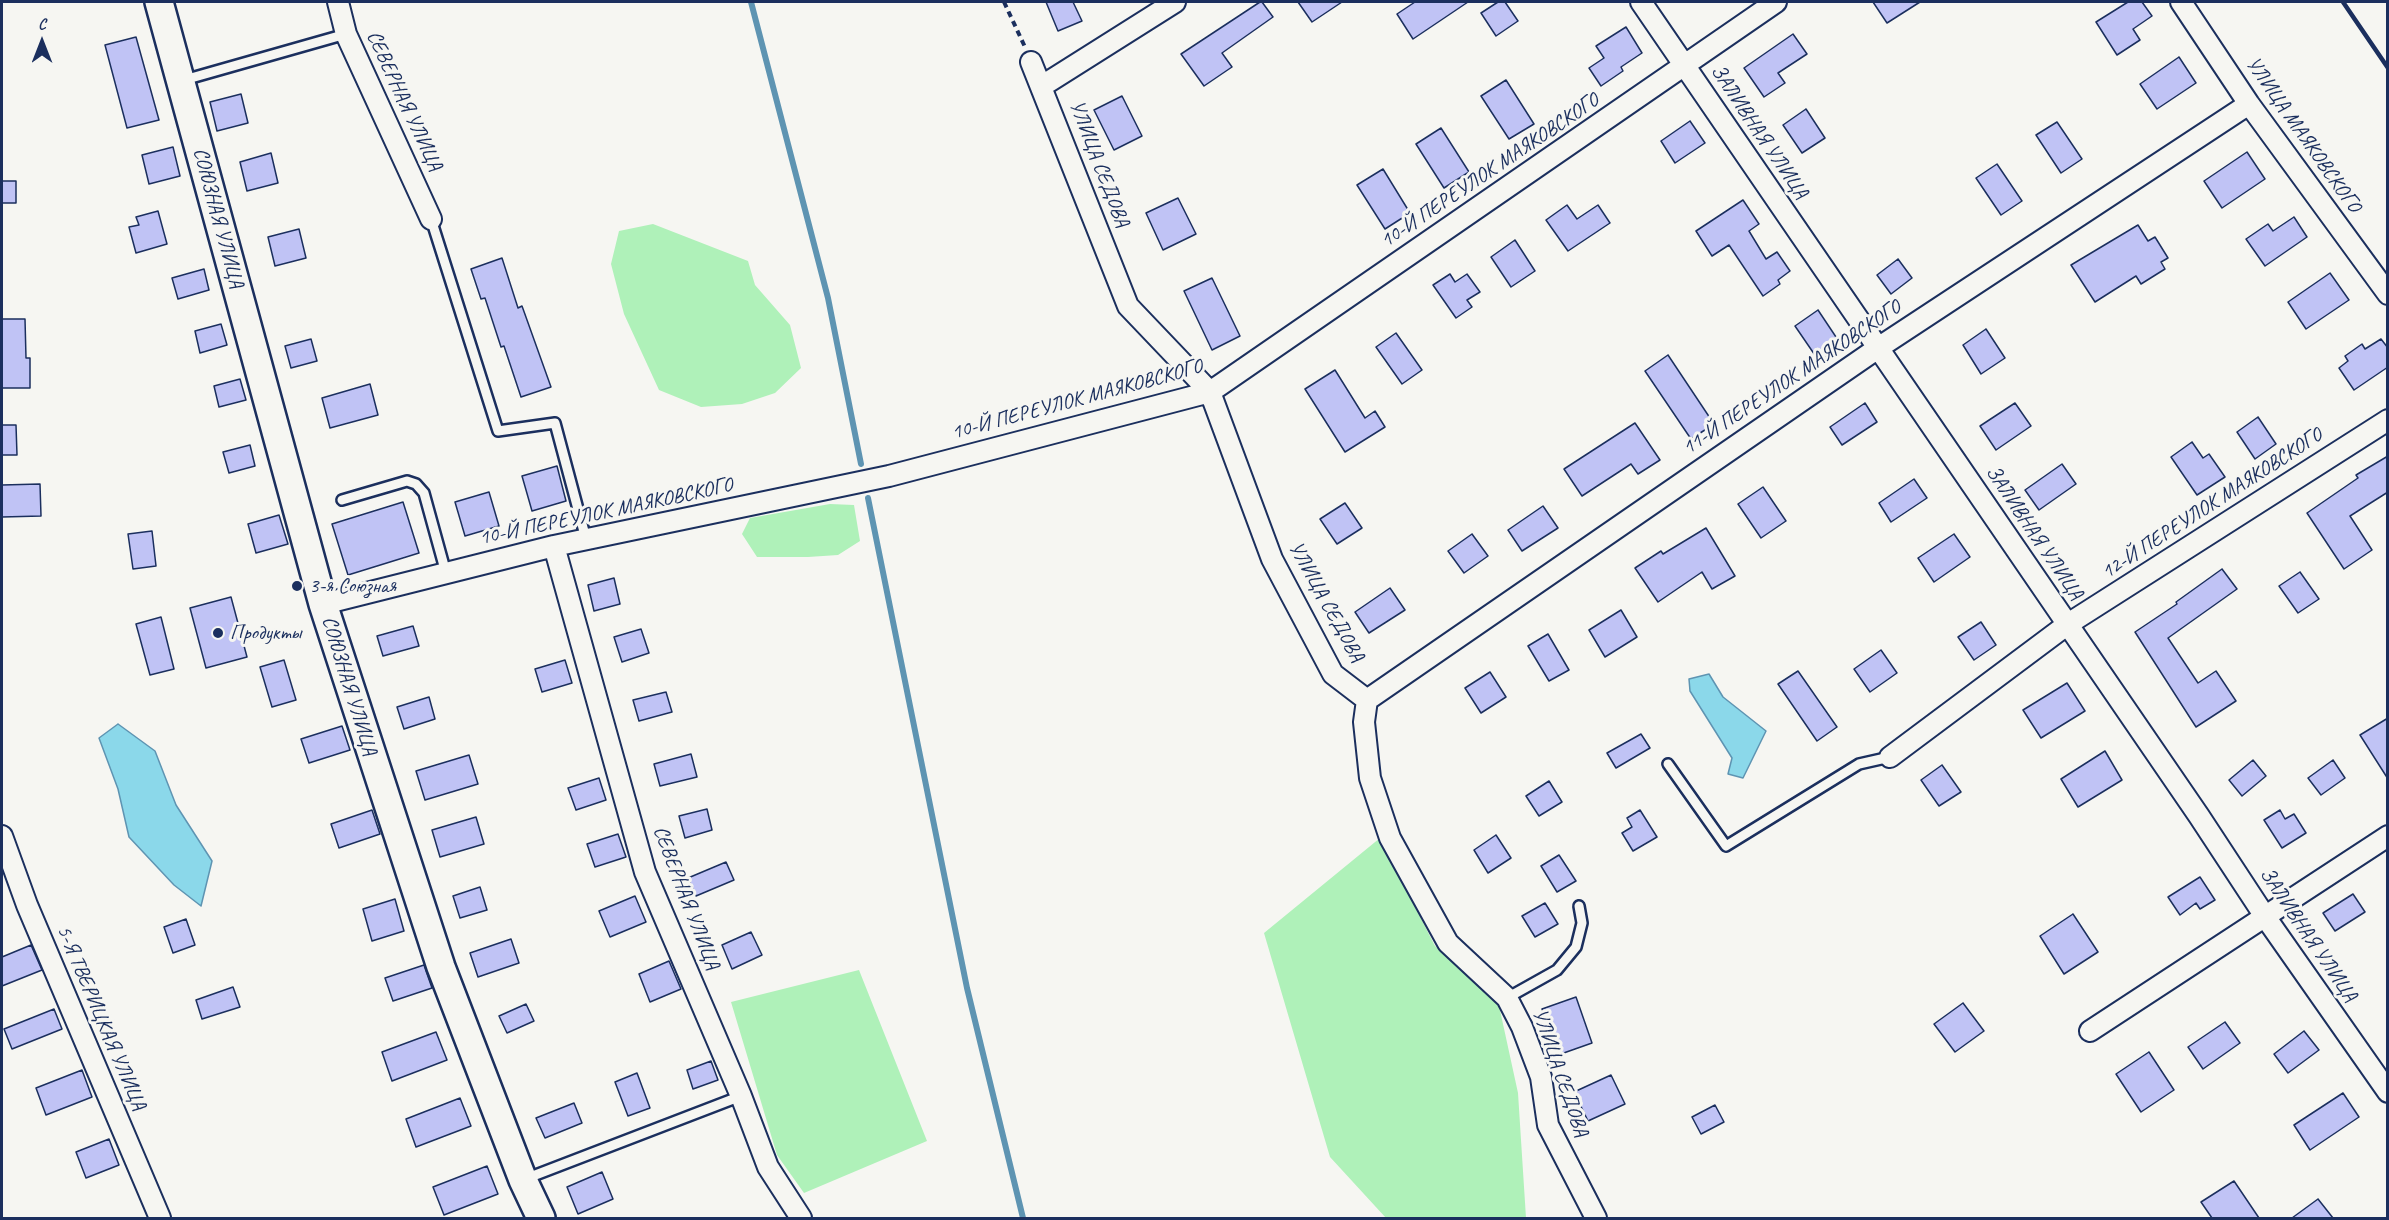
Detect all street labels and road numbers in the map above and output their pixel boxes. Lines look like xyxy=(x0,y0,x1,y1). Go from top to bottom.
street label: СЕВЕРНАЯ УЛИЦА xyxy=(360,27,448,175)
street label: УЛИЦА МАЯКОВСКОГО xyxy=(2240,52,2366,218)
street label: ЗАЛИВНАЯ УЛИЦА xyxy=(1705,60,1813,204)
street label: 10-Й ПЕРЕУЛОК МАЯКОВСКОГО xyxy=(1376,88,1604,254)
street label: УЛИЦА СЕДОВА xyxy=(1063,97,1135,231)
street label: СОЮЗНАЯ УЛИЦА xyxy=(187,145,249,291)
street label: 11-Й ПЕРЕУЛОК МАЯКОВСКОГО xyxy=(1678,295,1906,461)
street label: 10-Й ПЕРЕУЛОК МАЯКОВСКОГО xyxy=(949,354,1205,446)
street label: 12-Й ПЕРЕУЛОК МАЯКОВСКОГО xyxy=(2097,423,2327,585)
street label: ЗАЛИВНАЯ УЛИЦА xyxy=(1980,461,2088,605)
street label: 10-Й ПЕРЕУЛОК МАЯКОВСКОГО xyxy=(477,473,735,551)
street label: УЛИЦА СЕДОВА xyxy=(1283,537,1369,667)
street label: СОЮЗНАЯ УЛИЦА xyxy=(316,613,382,759)
street label: СЕВЕРНАЯ УЛИЦА xyxy=(647,823,725,973)
street label: ЗАЛИВНАЯ УЛИЦА xyxy=(2254,863,2362,1007)
street label: 5-Я ТВЕРИЦКАЯ УЛИЦА xyxy=(51,922,151,1114)
street label: УЛИЦА СЕДОВА xyxy=(1526,1006,1594,1140)

